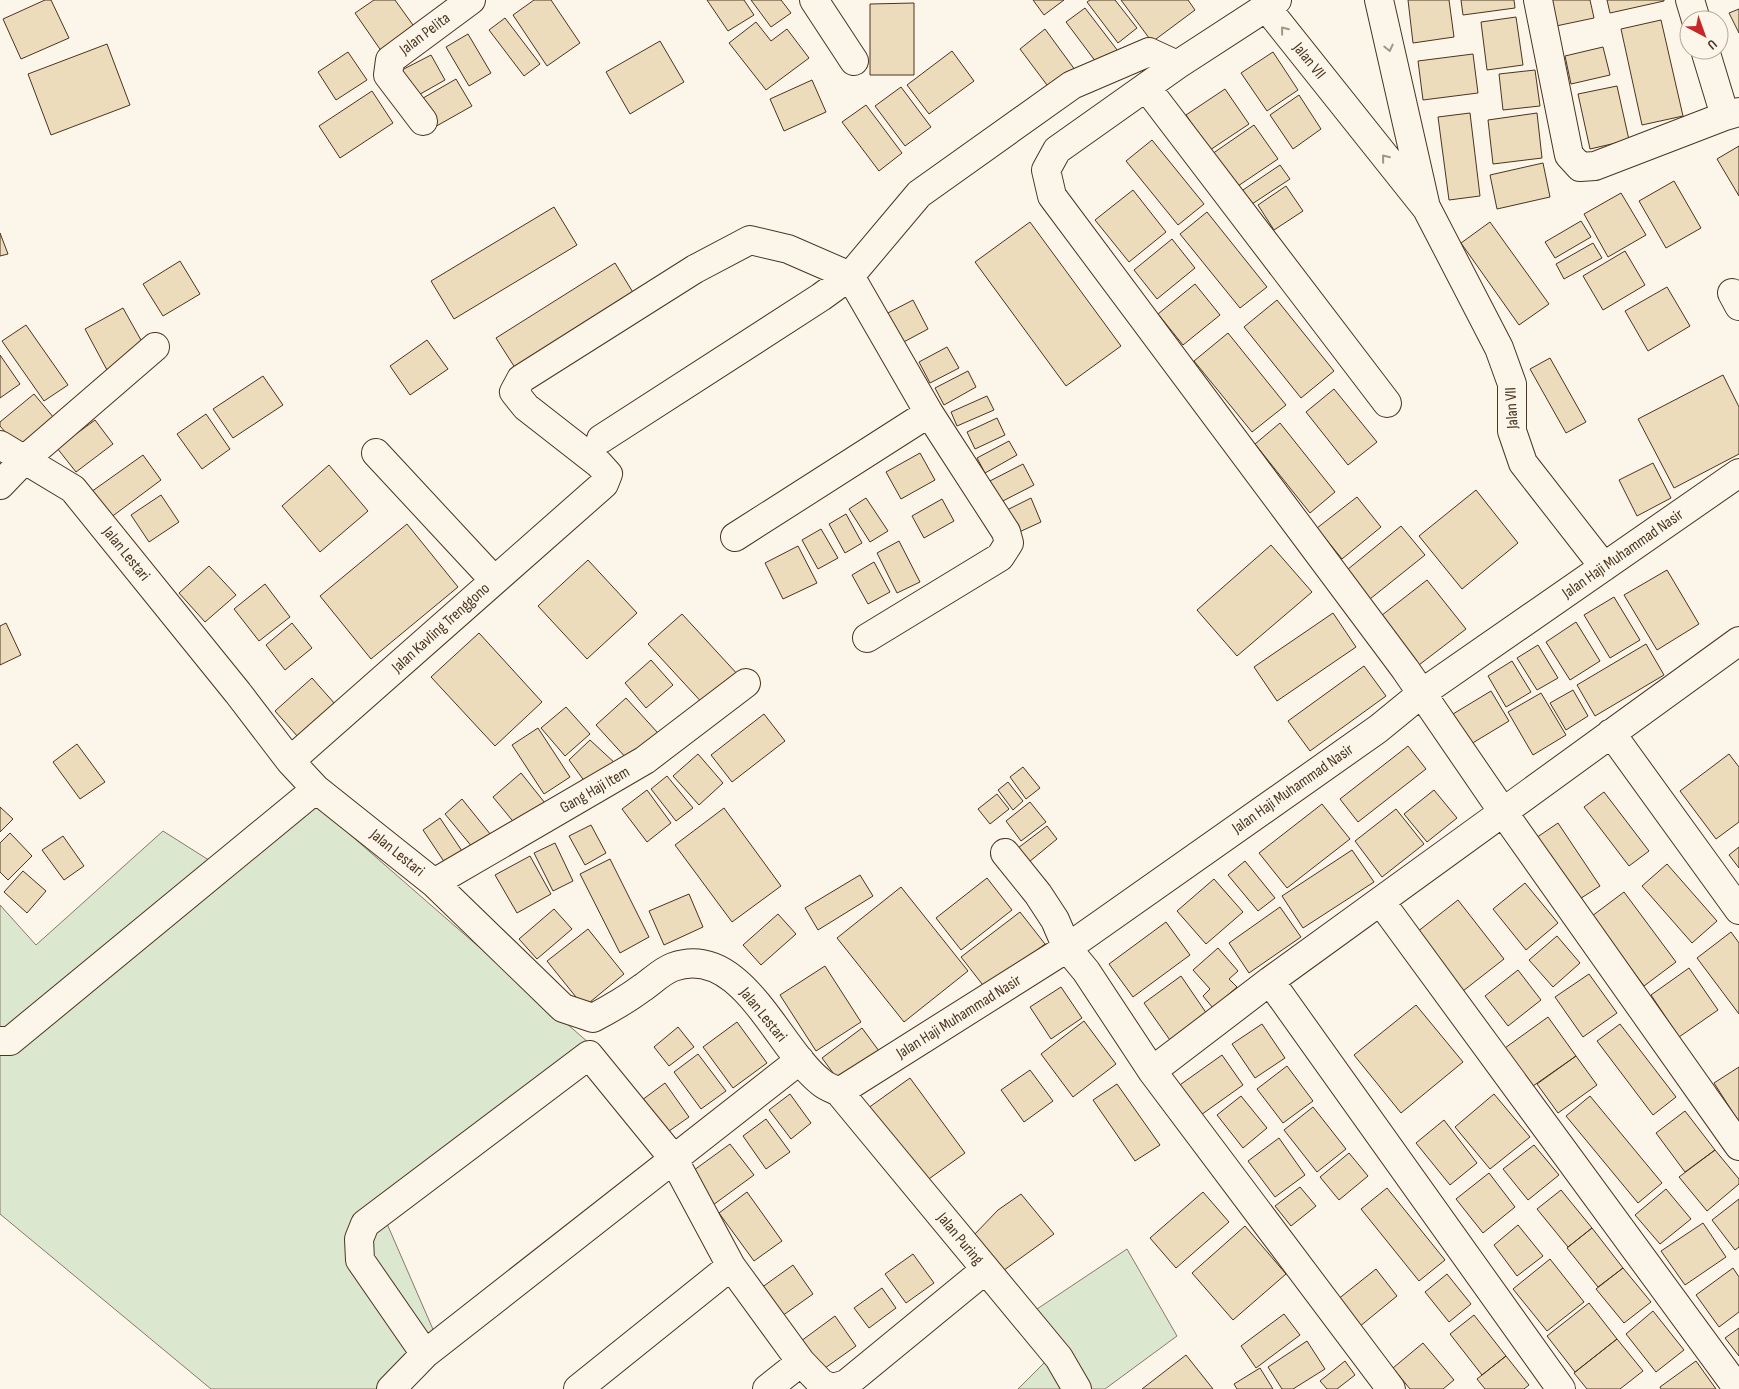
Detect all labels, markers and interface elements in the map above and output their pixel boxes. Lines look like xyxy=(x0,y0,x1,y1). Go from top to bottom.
street label: Jalan Pelita xyxy=(395,9,454,60)
north arrow xyxy=(1679,10,1729,60)
one-way arrow xyxy=(1281,27,1290,36)
text: U xyxy=(1704,36,1721,53)
street label: Jalan VII xyxy=(1288,38,1329,83)
one-way arrow xyxy=(1383,43,1394,52)
one-way arrow xyxy=(1382,154,1391,163)
street label: Jalan VII xyxy=(1501,387,1523,430)
street label: Jalan Haji Muhammad Nasir xyxy=(1558,505,1688,603)
street label: Jalan Lestari xyxy=(98,522,154,585)
street label: Jalan Kavling Trenggono xyxy=(387,579,494,678)
street label: Jalan Haji Muhammad Nasir xyxy=(1228,740,1358,838)
street label: Gang Haji Item xyxy=(557,762,633,818)
street label: Jalan Lestari xyxy=(365,825,428,881)
street label: Jalan Haji Muhammad Nasir xyxy=(892,971,1025,1064)
street label: Jalan Lestari xyxy=(735,983,791,1046)
street label: Jalan Puring xyxy=(932,1208,987,1269)

